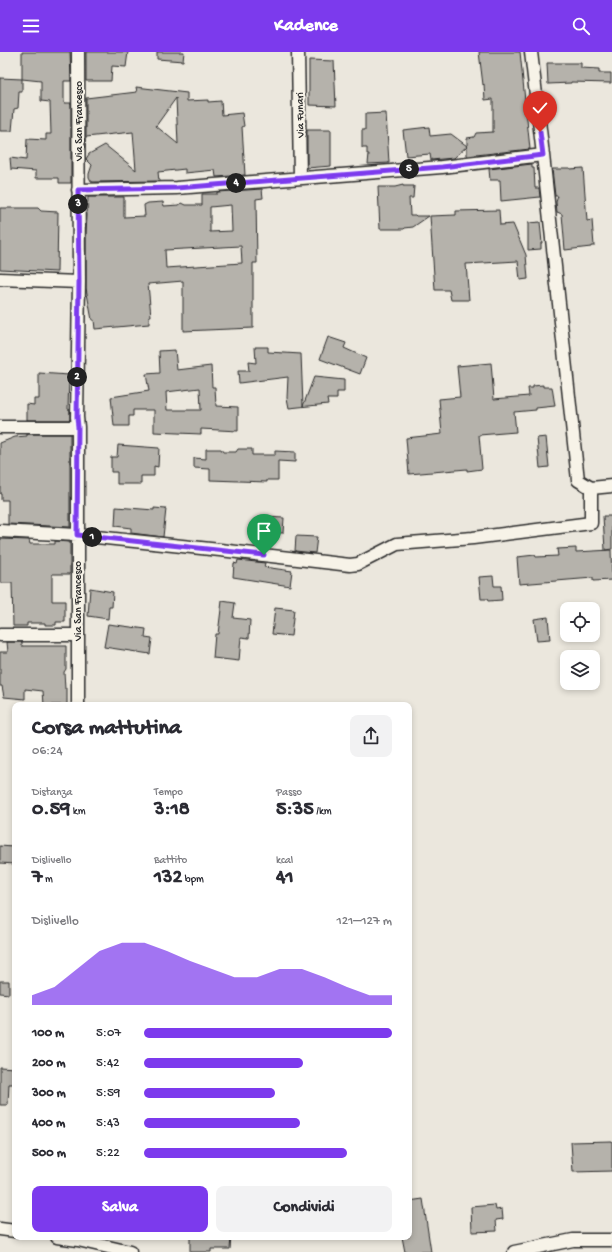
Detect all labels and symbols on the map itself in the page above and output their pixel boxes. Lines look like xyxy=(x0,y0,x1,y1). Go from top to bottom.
street label: Via San Francesco xyxy=(74,81,86,162)
pin xyxy=(523,91,557,132)
street label: Via Funari xyxy=(295,92,307,139)
pin: 5 xyxy=(399,159,419,179)
pin: 4 xyxy=(226,173,246,193)
pin: 3 xyxy=(68,194,88,214)
pin: 2 xyxy=(67,367,87,387)
pin xyxy=(247,514,281,555)
pin: 1 xyxy=(82,527,102,547)
street label: Via San Francesco xyxy=(73,561,85,642)

